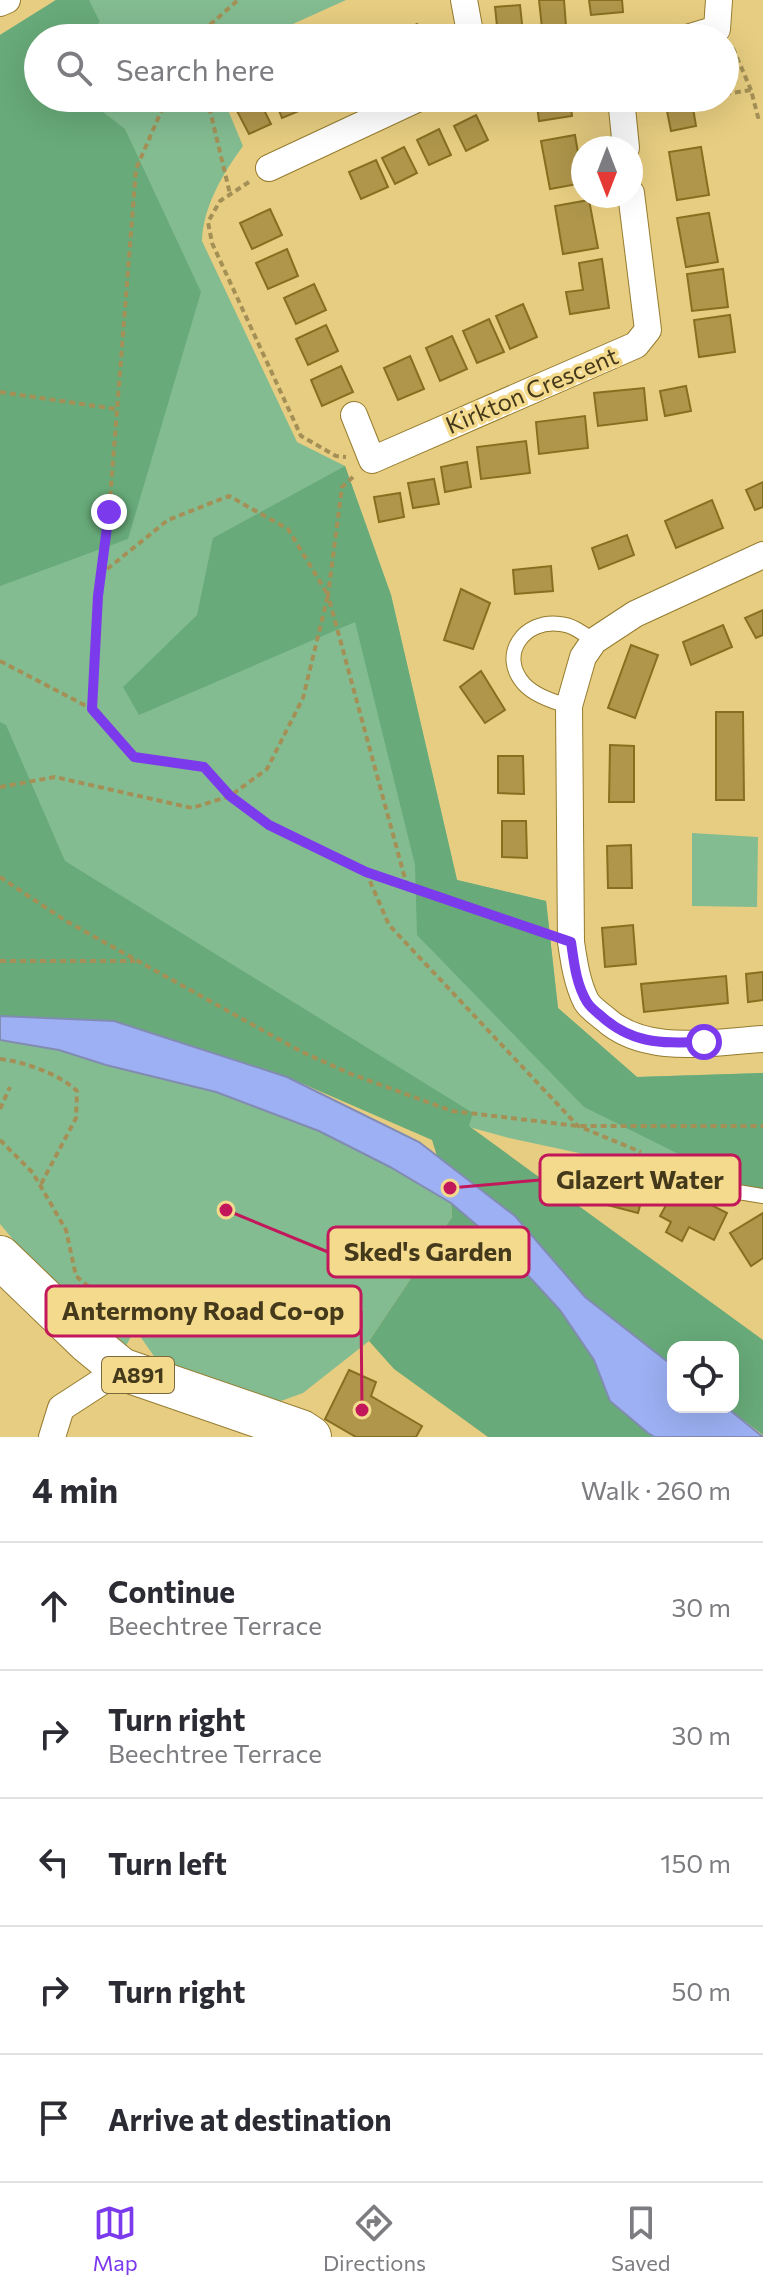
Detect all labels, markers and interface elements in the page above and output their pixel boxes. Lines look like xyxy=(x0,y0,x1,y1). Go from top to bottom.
search box xyxy=(24,24,739,112)
icon: search xyxy=(52,46,96,90)
text: Search here xyxy=(116,50,275,87)
north arrow xyxy=(571,136,643,208)
street label: Kirkton Crescent xyxy=(441,340,622,439)
route end xyxy=(91,494,127,530)
route start xyxy=(686,1024,722,1060)
callout: Glazert Water xyxy=(540,1155,740,1205)
text: Glazert Water xyxy=(556,1163,724,1194)
callout: Sked's Garden xyxy=(328,1227,529,1277)
text: Sked's Garden xyxy=(344,1235,512,1266)
callout: Antermony Road Co-op xyxy=(46,1286,361,1336)
text: Antermony Road Co-op xyxy=(62,1294,344,1325)
map controls xyxy=(667,1341,739,1413)
button: locate xyxy=(667,1341,739,1413)
road number: A891 xyxy=(102,1357,174,1393)
text: 4 min xyxy=(32,1468,118,1510)
text: Walk · 260 m xyxy=(581,1474,731,1505)
text: Continue xyxy=(108,1572,235,1609)
icon: ahead xyxy=(32,1584,76,1628)
text: 30 m xyxy=(672,1591,731,1622)
text: Beechtree Terrace xyxy=(108,1609,322,1640)
text: Turn right xyxy=(108,1700,245,1737)
icon: right xyxy=(32,1712,76,1756)
text: 30 m xyxy=(672,1719,731,1750)
text: Beechtree Terrace xyxy=(108,1737,322,1768)
icon: left xyxy=(32,1840,76,1884)
text: Turn left xyxy=(108,1844,227,1881)
text: 150 m xyxy=(660,1847,731,1878)
icon: right xyxy=(32,1968,76,2012)
text: Turn right xyxy=(108,1972,245,2009)
text: 50 m xyxy=(671,1975,731,2006)
icon: arrive xyxy=(32,2096,76,2140)
text: Arrive at destination xyxy=(108,2100,392,2137)
tab: Map xyxy=(93,2201,138,2276)
tab: Directions xyxy=(323,2201,426,2276)
tab: Saved xyxy=(611,2201,670,2276)

